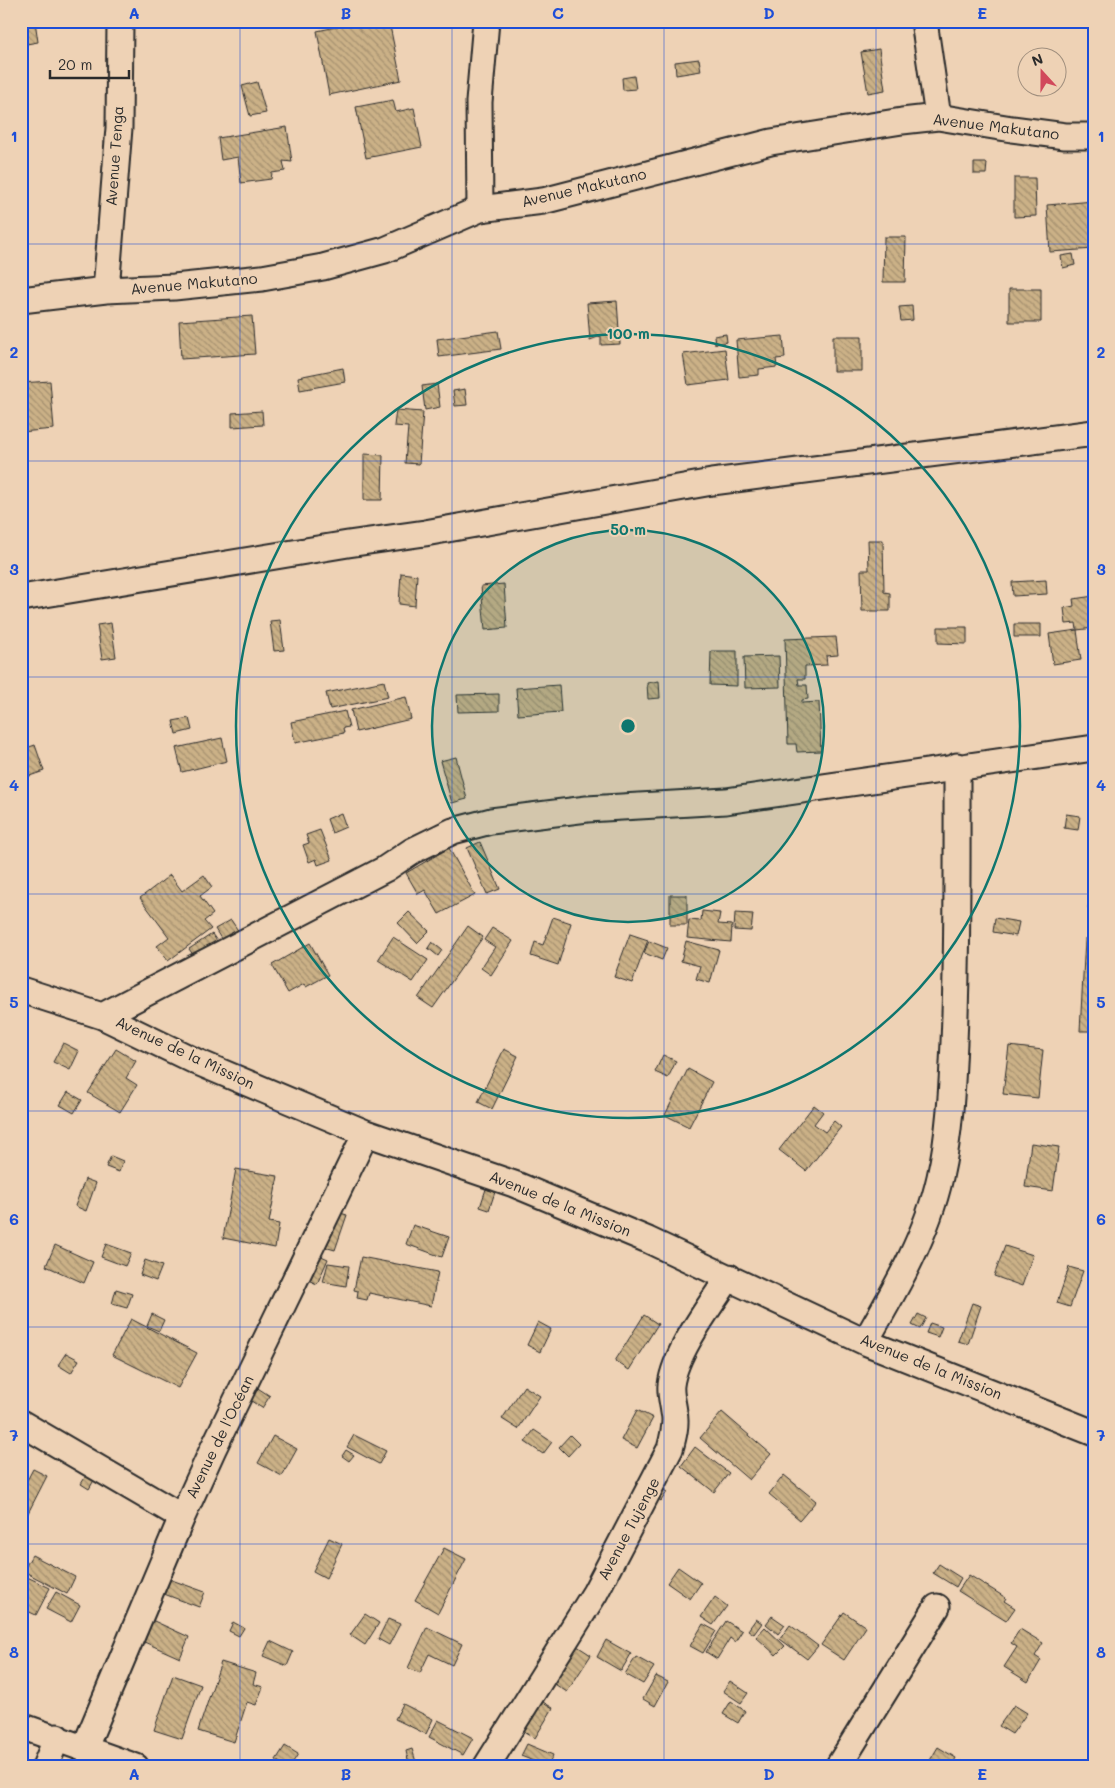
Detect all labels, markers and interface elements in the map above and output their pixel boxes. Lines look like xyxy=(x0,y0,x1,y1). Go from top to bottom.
text: A xyxy=(128,2,140,23)
text: B xyxy=(341,2,351,23)
text: C xyxy=(552,2,564,23)
text: D xyxy=(763,2,775,23)
text: E xyxy=(977,2,987,23)
scale bar xyxy=(50,48,129,80)
north arrow xyxy=(1018,48,1068,98)
text: N xyxy=(1029,49,1046,70)
text: 20 m xyxy=(58,54,92,74)
street label: Avenue Tenga xyxy=(101,105,127,207)
street label: Avenue Makutano xyxy=(932,108,1061,144)
text: 1 xyxy=(10,125,18,146)
text: 1 xyxy=(1097,125,1105,146)
street label: Avenue Makutano xyxy=(519,163,648,211)
street label: Avenue Makutano xyxy=(130,267,258,299)
text: 100 m xyxy=(606,323,650,343)
text: 2 xyxy=(10,341,19,362)
text: 2 xyxy=(1097,341,1106,362)
text: 50 m xyxy=(610,519,646,539)
text: 3 xyxy=(9,558,19,579)
text: 3 xyxy=(1096,558,1106,579)
centre of rings xyxy=(619,717,637,735)
text: 4 xyxy=(9,774,19,795)
text: 4 xyxy=(1096,774,1106,795)
text: 5 xyxy=(9,991,19,1012)
text: 5 xyxy=(1096,991,1106,1012)
street label: Avenue de la Mission xyxy=(113,1011,258,1093)
street label: Avenue de la Mission xyxy=(487,1165,634,1241)
text: 6 xyxy=(9,1208,19,1229)
text: 6 xyxy=(1096,1208,1106,1229)
street label: Avenue de la Mission xyxy=(858,1328,1005,1404)
street label: Avenue de l'Océan xyxy=(181,1371,258,1502)
text: 7 xyxy=(10,1424,19,1445)
text: 7 xyxy=(1097,1424,1106,1445)
street label: Avenue Tujenge xyxy=(593,1474,664,1584)
text: 8 xyxy=(9,1641,19,1662)
text: 8 xyxy=(1096,1641,1106,1662)
text: A xyxy=(128,1763,140,1784)
text: B xyxy=(341,1763,351,1784)
text: C xyxy=(552,1763,564,1784)
text: D xyxy=(763,1763,775,1784)
text: E xyxy=(977,1763,987,1784)

